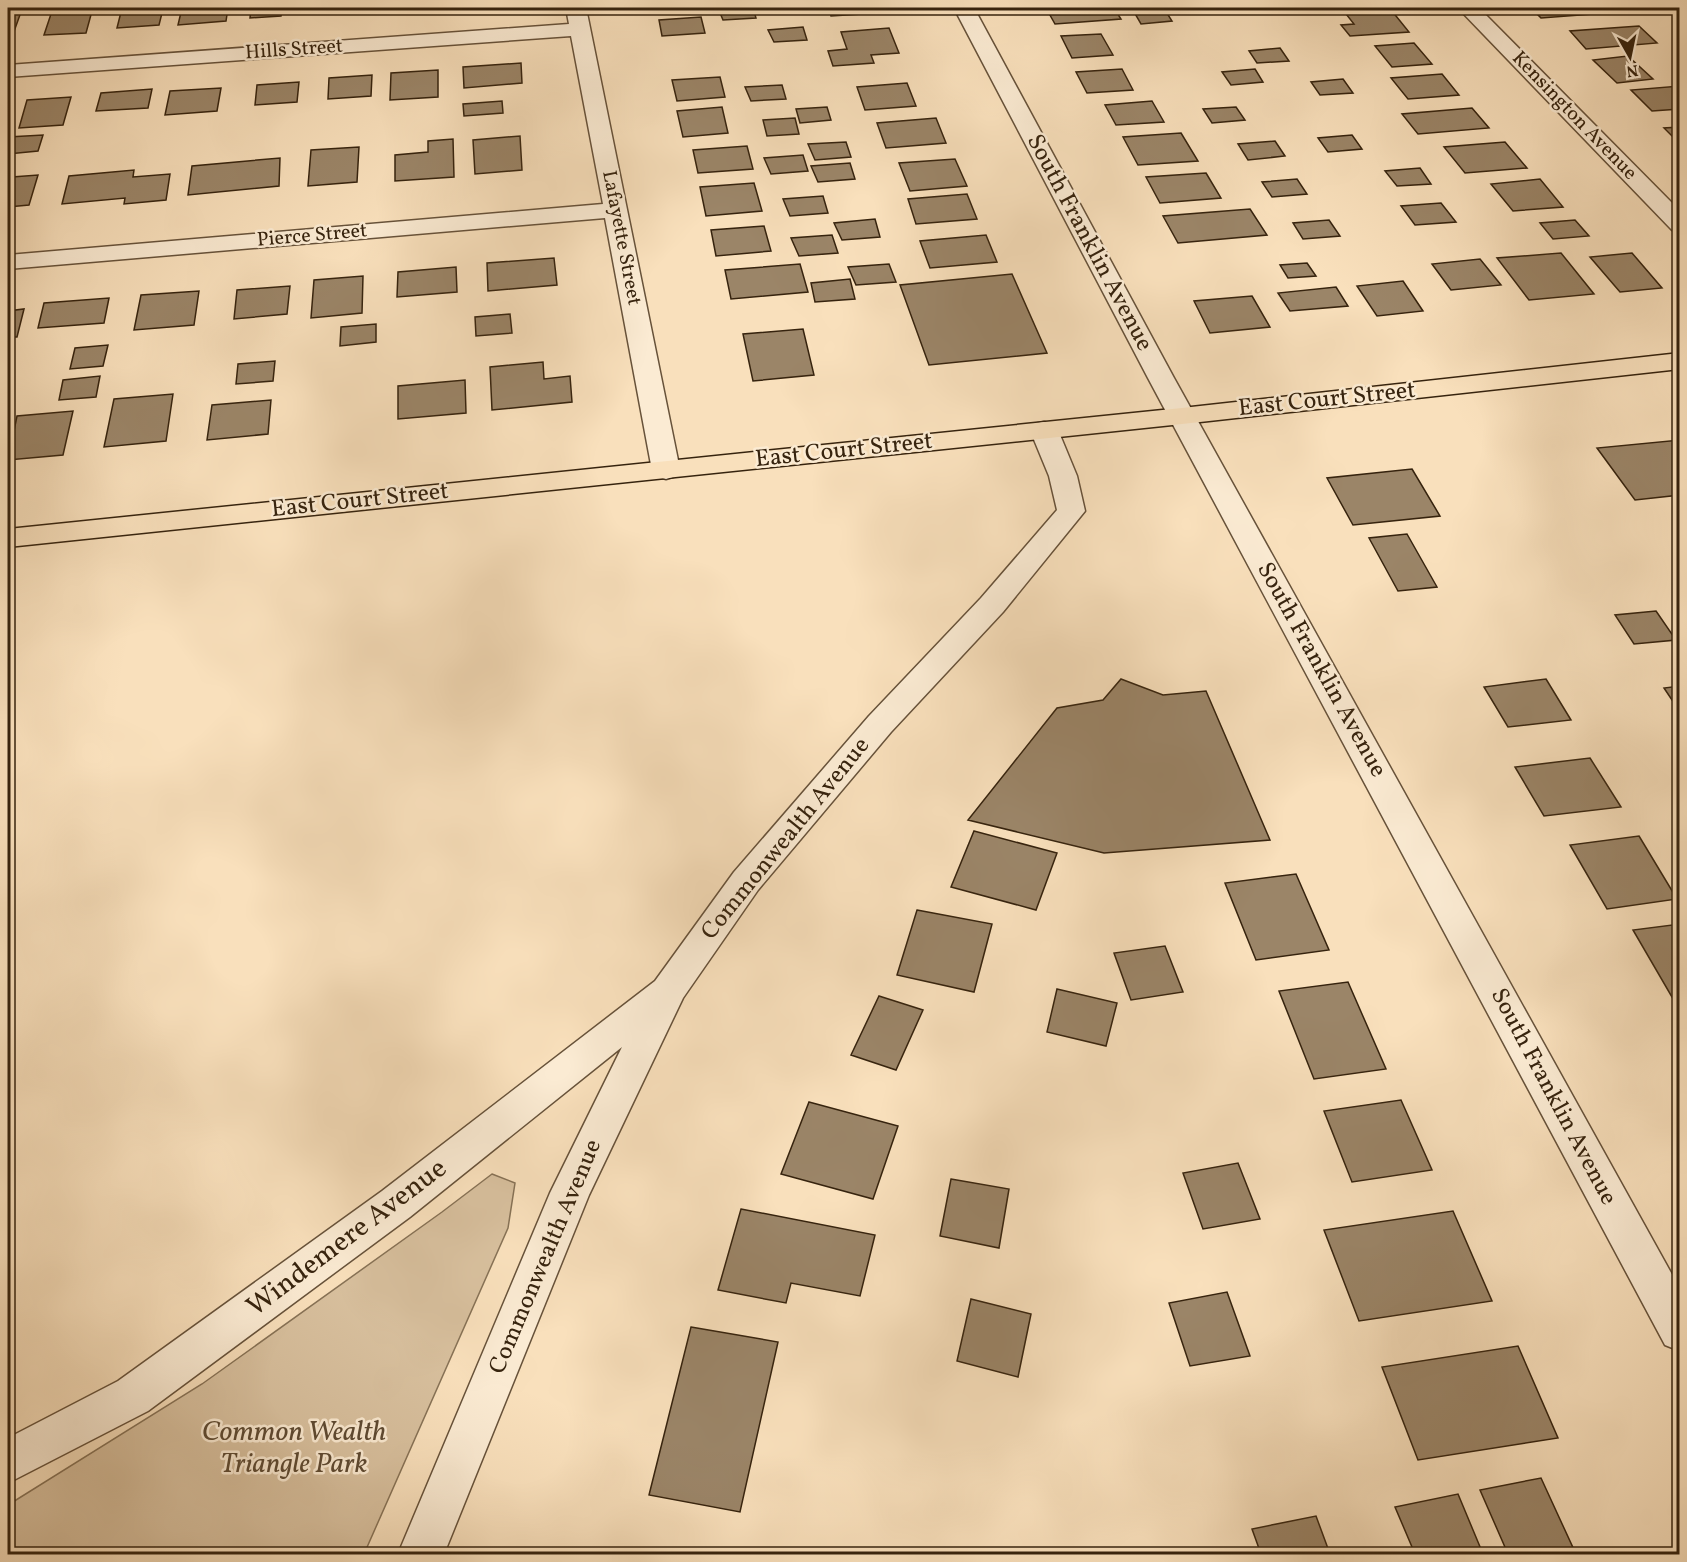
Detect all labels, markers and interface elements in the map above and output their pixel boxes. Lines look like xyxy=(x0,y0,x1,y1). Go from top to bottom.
north arrow xyxy=(1600,27,1660,87)
street label: Hills Street xyxy=(244,33,344,67)
street label: Kensington Avenue xyxy=(1505,45,1643,187)
text: N xyxy=(1624,58,1639,82)
street label: South Franklin Avenue xyxy=(1017,128,1161,358)
street label: Lafayette Street xyxy=(594,168,648,308)
street label: Pierce Street xyxy=(256,217,368,255)
street label: East Court Street xyxy=(1237,374,1417,426)
street label: East Court Street xyxy=(754,425,934,477)
street label: East Court Street xyxy=(270,475,450,527)
street label: South Franklin Avenue xyxy=(1248,556,1394,784)
street label: Commonwealth Avenue xyxy=(694,730,878,948)
street label: South Franklin Avenue xyxy=(1481,982,1625,1212)
street label: Commonwealth Avenue xyxy=(481,1134,611,1380)
street label: Windemere Avenue xyxy=(239,1150,455,1326)
park label: Common Wealth Triangle Park xyxy=(202,1413,386,1484)

